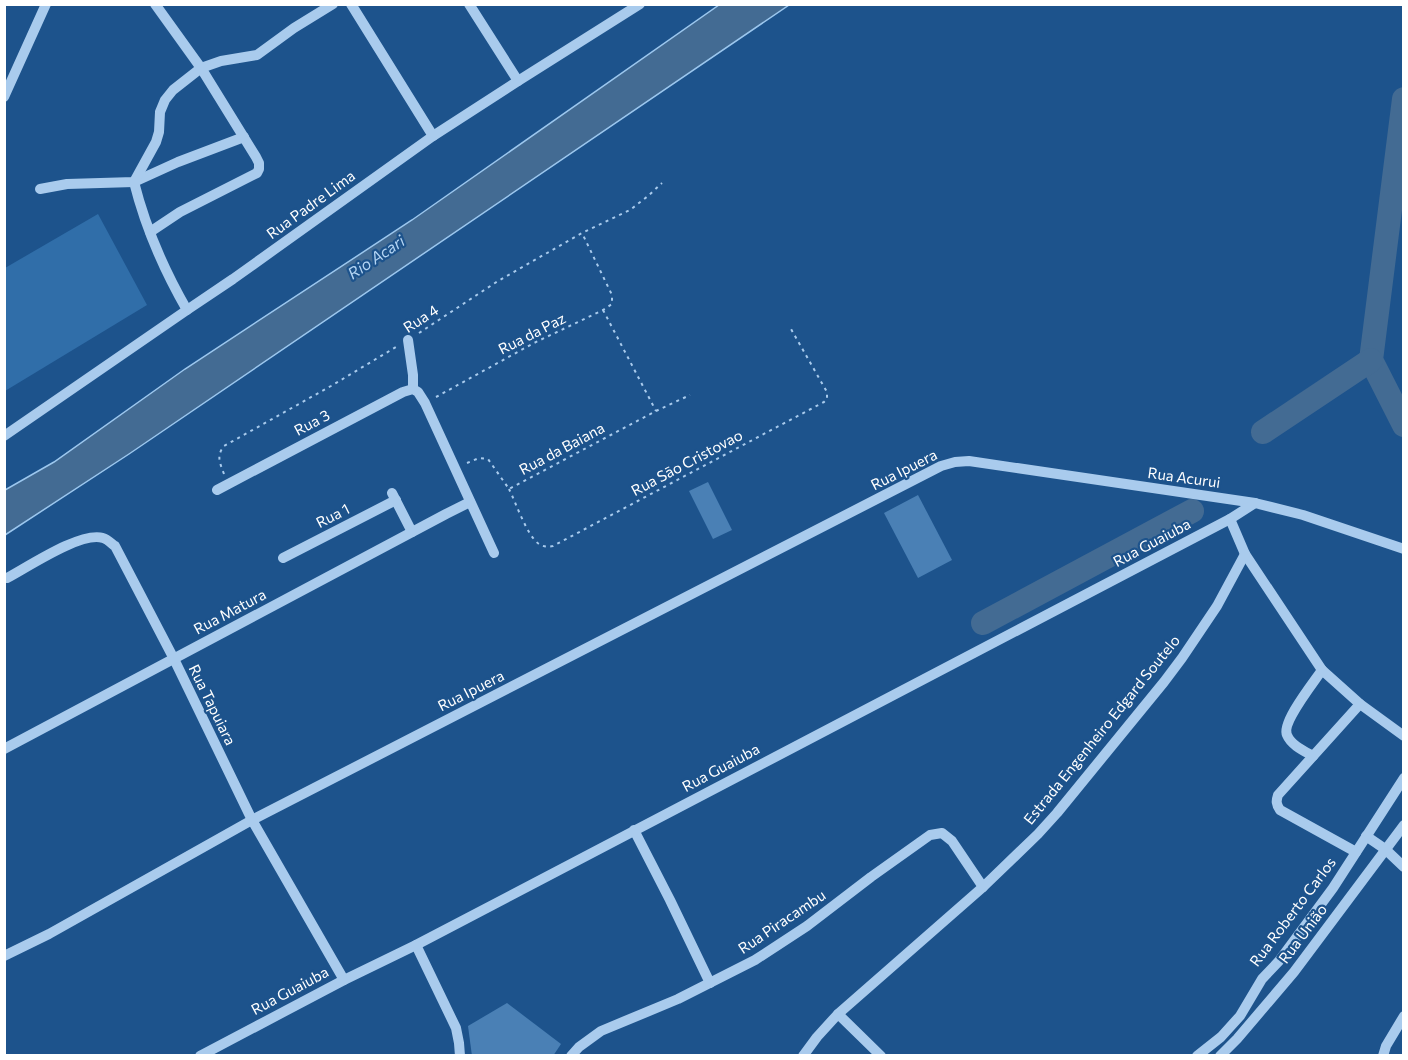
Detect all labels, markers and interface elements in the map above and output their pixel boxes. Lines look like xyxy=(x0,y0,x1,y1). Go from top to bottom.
street label: Rua Padre Lima xyxy=(263,166,358,242)
water label: Rio Acari xyxy=(344,230,409,283)
street label: Rua 4 xyxy=(400,300,441,336)
street label: Rua da Paz xyxy=(495,308,568,358)
street label: Rua 3 xyxy=(291,405,332,439)
street label: Rua da Baiana xyxy=(516,418,607,478)
street label: Rua Sāo Cristovao xyxy=(628,425,745,499)
street label: Rua Ipuera xyxy=(867,445,940,493)
street label: Rua Acurui xyxy=(1147,463,1222,491)
street label: Rua 1 xyxy=(313,499,352,531)
street label: Rua Guaiuba xyxy=(1110,514,1193,570)
street label: Rua Matura xyxy=(190,585,269,638)
street label: Estrada Engenheiro Edgard Soutelo xyxy=(1019,631,1183,828)
street label: Rua Tapuiara xyxy=(186,661,240,748)
street label: Rua Ipuera xyxy=(434,666,507,714)
street label: Rua Guaiuba xyxy=(679,739,762,795)
street label: Rua Roberto Carlos xyxy=(1245,853,1339,969)
street label: Rua Piracambu xyxy=(734,885,829,957)
street label: Rua União xyxy=(1274,900,1330,966)
street label: Rua Guaiuba xyxy=(248,962,331,1018)

